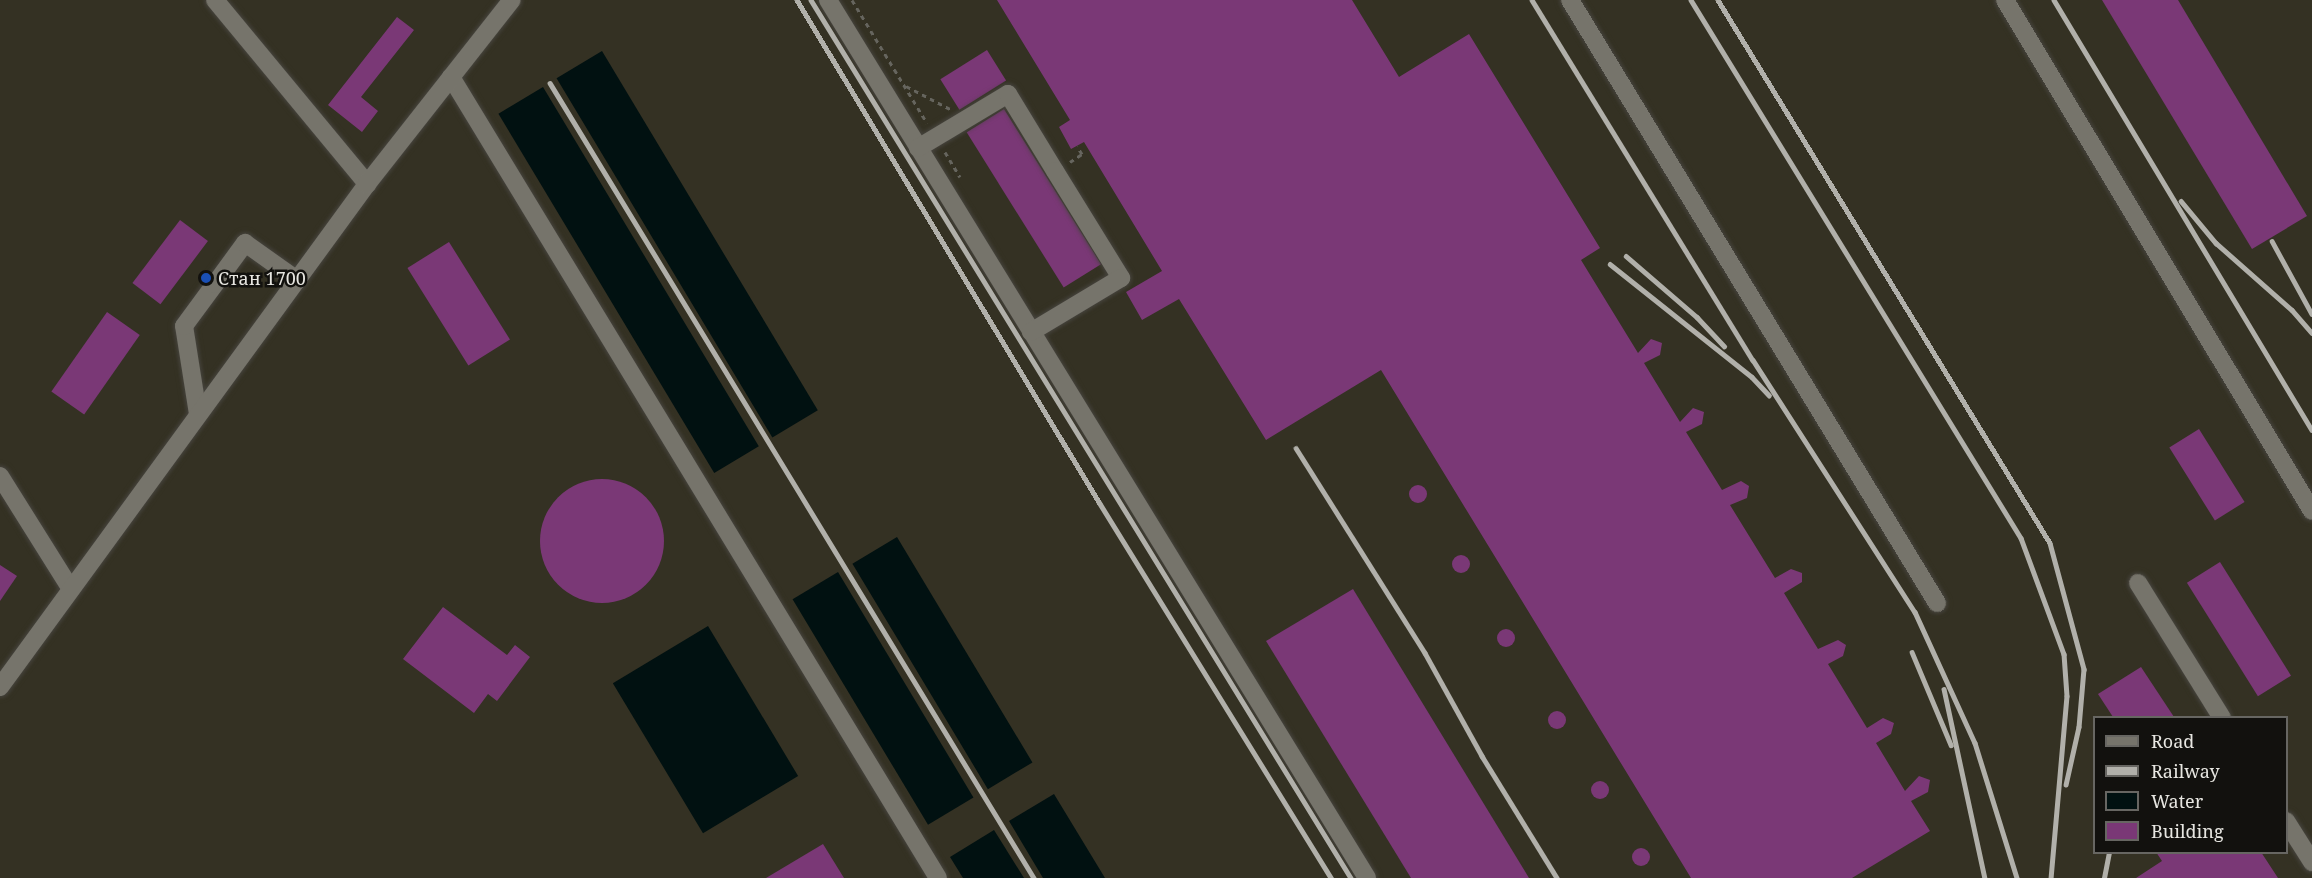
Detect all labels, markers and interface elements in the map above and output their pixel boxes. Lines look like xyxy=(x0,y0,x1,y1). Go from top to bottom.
place label: Стан 1700 xyxy=(218,267,306,289)
marker: Стан 1700 xyxy=(199,271,213,285)
legend xyxy=(2093,716,2288,854)
text: Road xyxy=(2151,729,2194,753)
text: Railway xyxy=(2151,759,2220,783)
text: Water xyxy=(2151,789,2203,813)
text: Building xyxy=(2151,819,2224,843)

